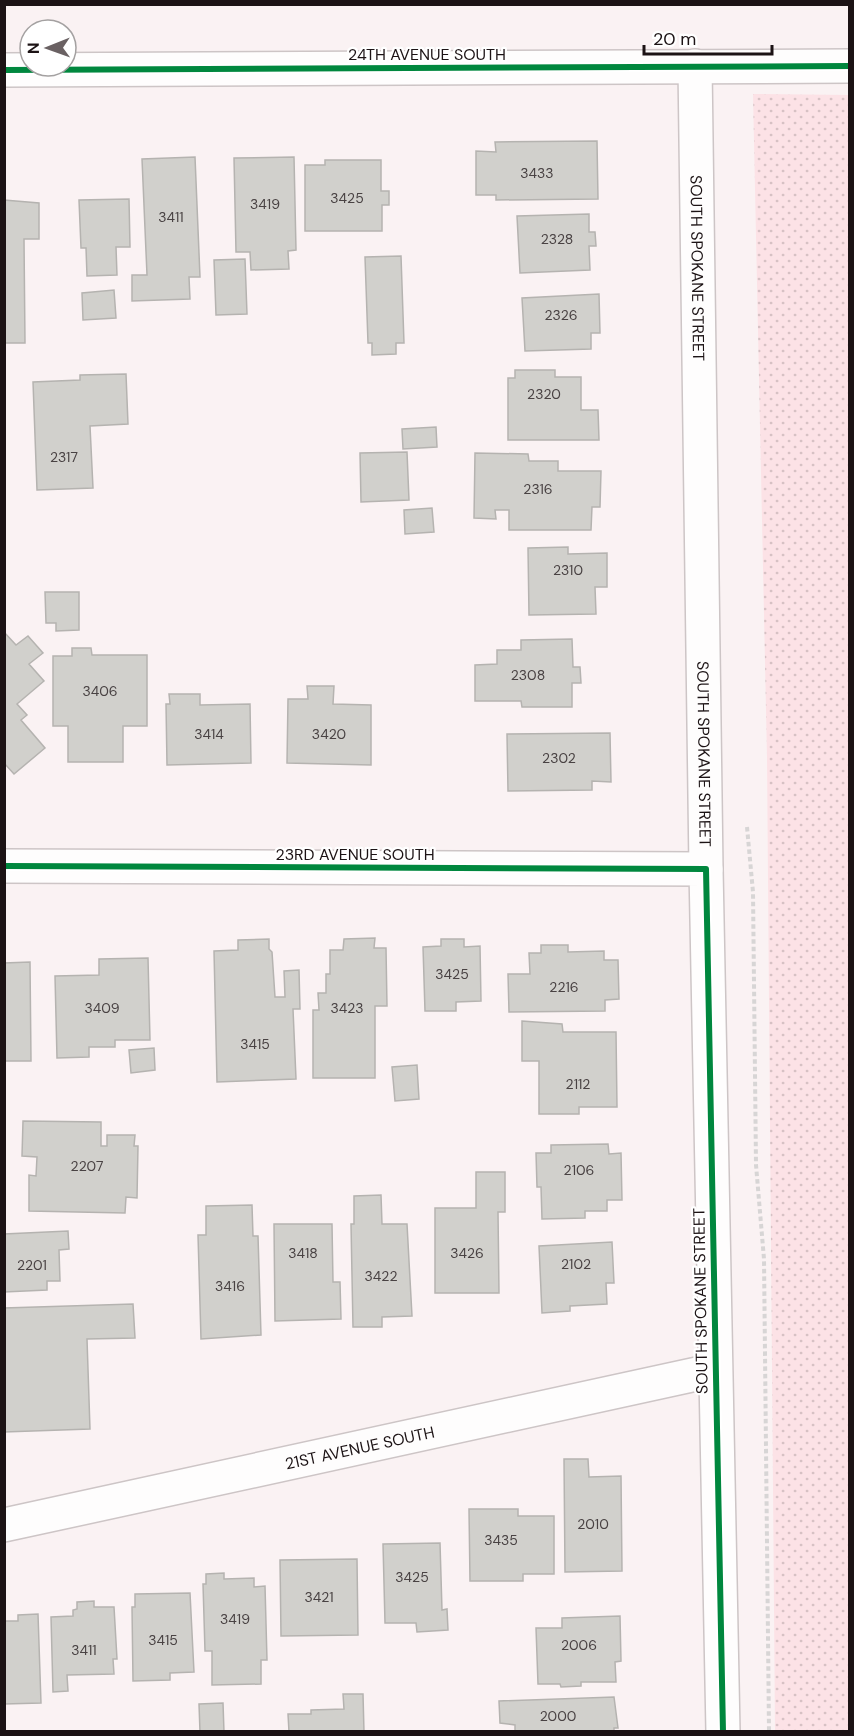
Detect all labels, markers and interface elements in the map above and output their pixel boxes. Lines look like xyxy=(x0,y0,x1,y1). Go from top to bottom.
north arrow xyxy=(18,18,78,78)
scale bar xyxy=(644,18,772,56)
text: 20 m xyxy=(653,27,696,51)
text: N xyxy=(23,42,44,54)
street label: 24TH AVENUE SOUTH xyxy=(348,44,506,65)
house number: 3433 xyxy=(520,164,554,182)
street label: SOUTH SPOKANE STREET xyxy=(685,175,709,361)
house number: 3425 xyxy=(330,189,364,207)
house number: 3419 xyxy=(250,195,280,213)
house number: 3411 xyxy=(158,208,184,226)
house number: 2328 xyxy=(541,230,573,248)
house number: 2326 xyxy=(544,306,578,324)
house number: 2320 xyxy=(527,385,561,403)
house number: 2317 xyxy=(50,448,78,466)
house number: 2316 xyxy=(523,480,553,498)
house number: 2310 xyxy=(553,561,583,579)
street label: SOUTH SPOKANE STREET xyxy=(692,661,716,847)
house number: 2308 xyxy=(511,666,545,684)
house number: 3406 xyxy=(82,682,118,700)
house number: 3414 xyxy=(194,725,224,743)
house number: 3420 xyxy=(312,725,346,743)
house number: 2302 xyxy=(542,749,576,767)
street label: 23RD AVENUE SOUTH xyxy=(275,844,435,865)
house number: 3425 xyxy=(435,965,469,983)
house number: 2216 xyxy=(549,978,579,996)
house number: 3409 xyxy=(84,999,120,1017)
house number: 3423 xyxy=(330,999,364,1017)
house number: 3415 xyxy=(240,1035,270,1053)
house number: 2112 xyxy=(566,1075,590,1093)
house number: 2207 xyxy=(71,1157,103,1175)
house number: 2106 xyxy=(564,1161,594,1179)
street label: SOUTH SPOKANE STREET xyxy=(688,1208,713,1394)
house number: 3418 xyxy=(288,1244,318,1262)
house number: 3426 xyxy=(450,1244,484,1262)
house number: 2102 xyxy=(561,1255,591,1273)
house number: 2201 xyxy=(17,1256,47,1274)
house number: 3422 xyxy=(365,1267,397,1285)
house number: 3416 xyxy=(215,1277,245,1295)
street label: 21ST AVENUE SOUTH xyxy=(283,1421,436,1474)
house number: 2010 xyxy=(577,1515,609,1533)
house number: 3435 xyxy=(484,1531,518,1549)
house number: 3425 xyxy=(395,1568,429,1586)
house number: 3421 xyxy=(304,1588,334,1606)
house number: 3419 xyxy=(220,1610,250,1628)
house number: 3415 xyxy=(148,1631,178,1649)
house number: 2006 xyxy=(561,1636,597,1654)
house number: 3411 xyxy=(71,1641,97,1659)
house number: 2000 xyxy=(540,1707,576,1725)

